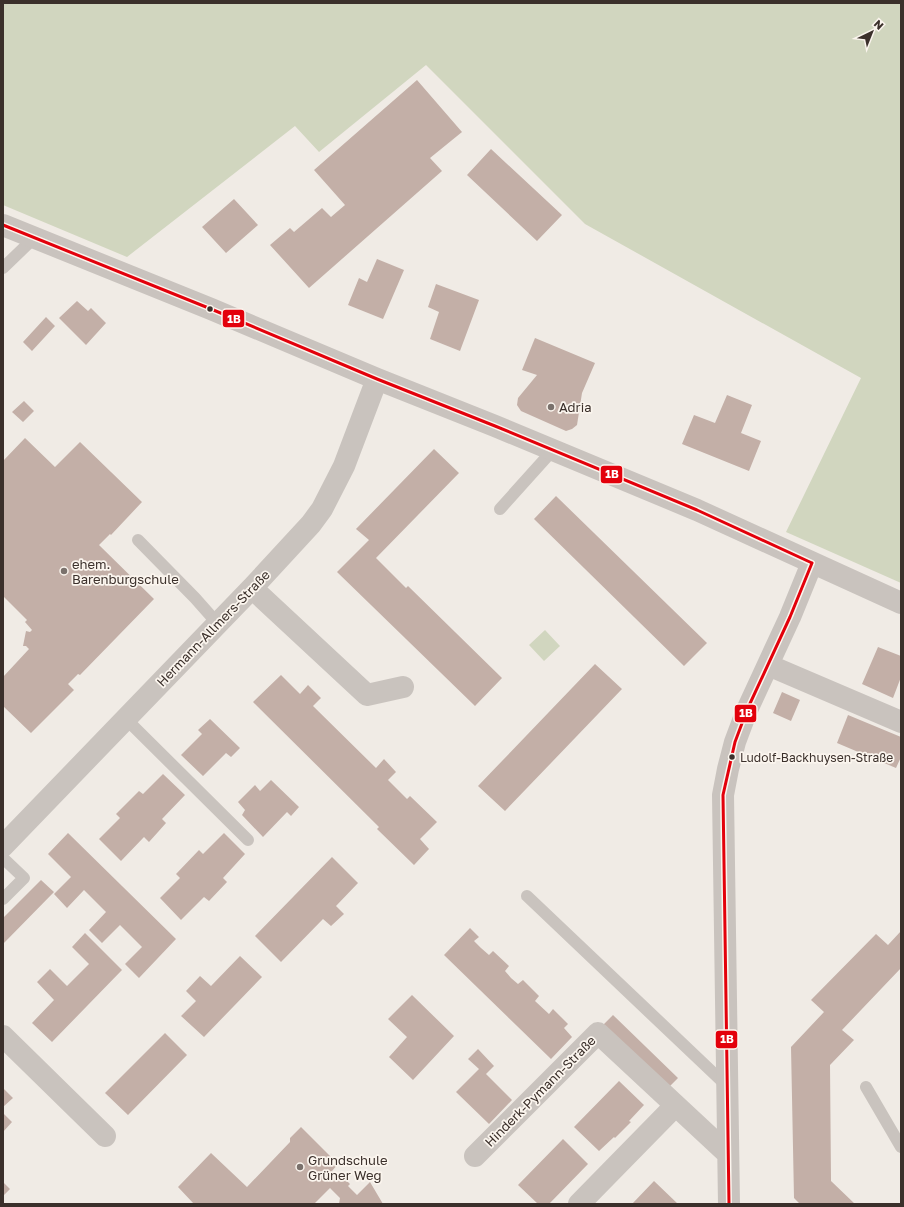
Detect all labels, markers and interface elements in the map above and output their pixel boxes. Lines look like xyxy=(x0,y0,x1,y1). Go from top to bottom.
north arrow xyxy=(852,12,892,52)
text: N xyxy=(872,17,887,32)
unlabelled marker xyxy=(205,304,215,314)
line badge: 1B xyxy=(222,309,245,328)
text: 1B xyxy=(227,312,241,325)
place label: Adria xyxy=(559,399,591,415)
marker: Adria xyxy=(546,402,556,412)
line badge: 1B xyxy=(600,465,623,484)
text: 1B xyxy=(605,467,619,480)
place label: ehem. Barenburgschule xyxy=(72,556,179,587)
marker: ehem. Barenburgschule xyxy=(59,566,69,576)
street label: Hermann-Allmers-Straße xyxy=(153,566,273,690)
line badge: 1B xyxy=(734,704,757,723)
text: 1B xyxy=(739,706,753,719)
place label: Ludolf-Backhuysen-Straße xyxy=(740,750,893,765)
marker: Ludolf-Backhuysen-Straße xyxy=(727,752,737,762)
line badge: 1B xyxy=(715,1030,738,1049)
street label: Hinderk-Pymann-Straße xyxy=(481,1032,599,1150)
text: 1B xyxy=(720,1032,734,1045)
place label: Grundschule Grüner Weg xyxy=(308,1152,388,1183)
marker: Grundschule Grüner Weg xyxy=(295,1162,305,1172)

